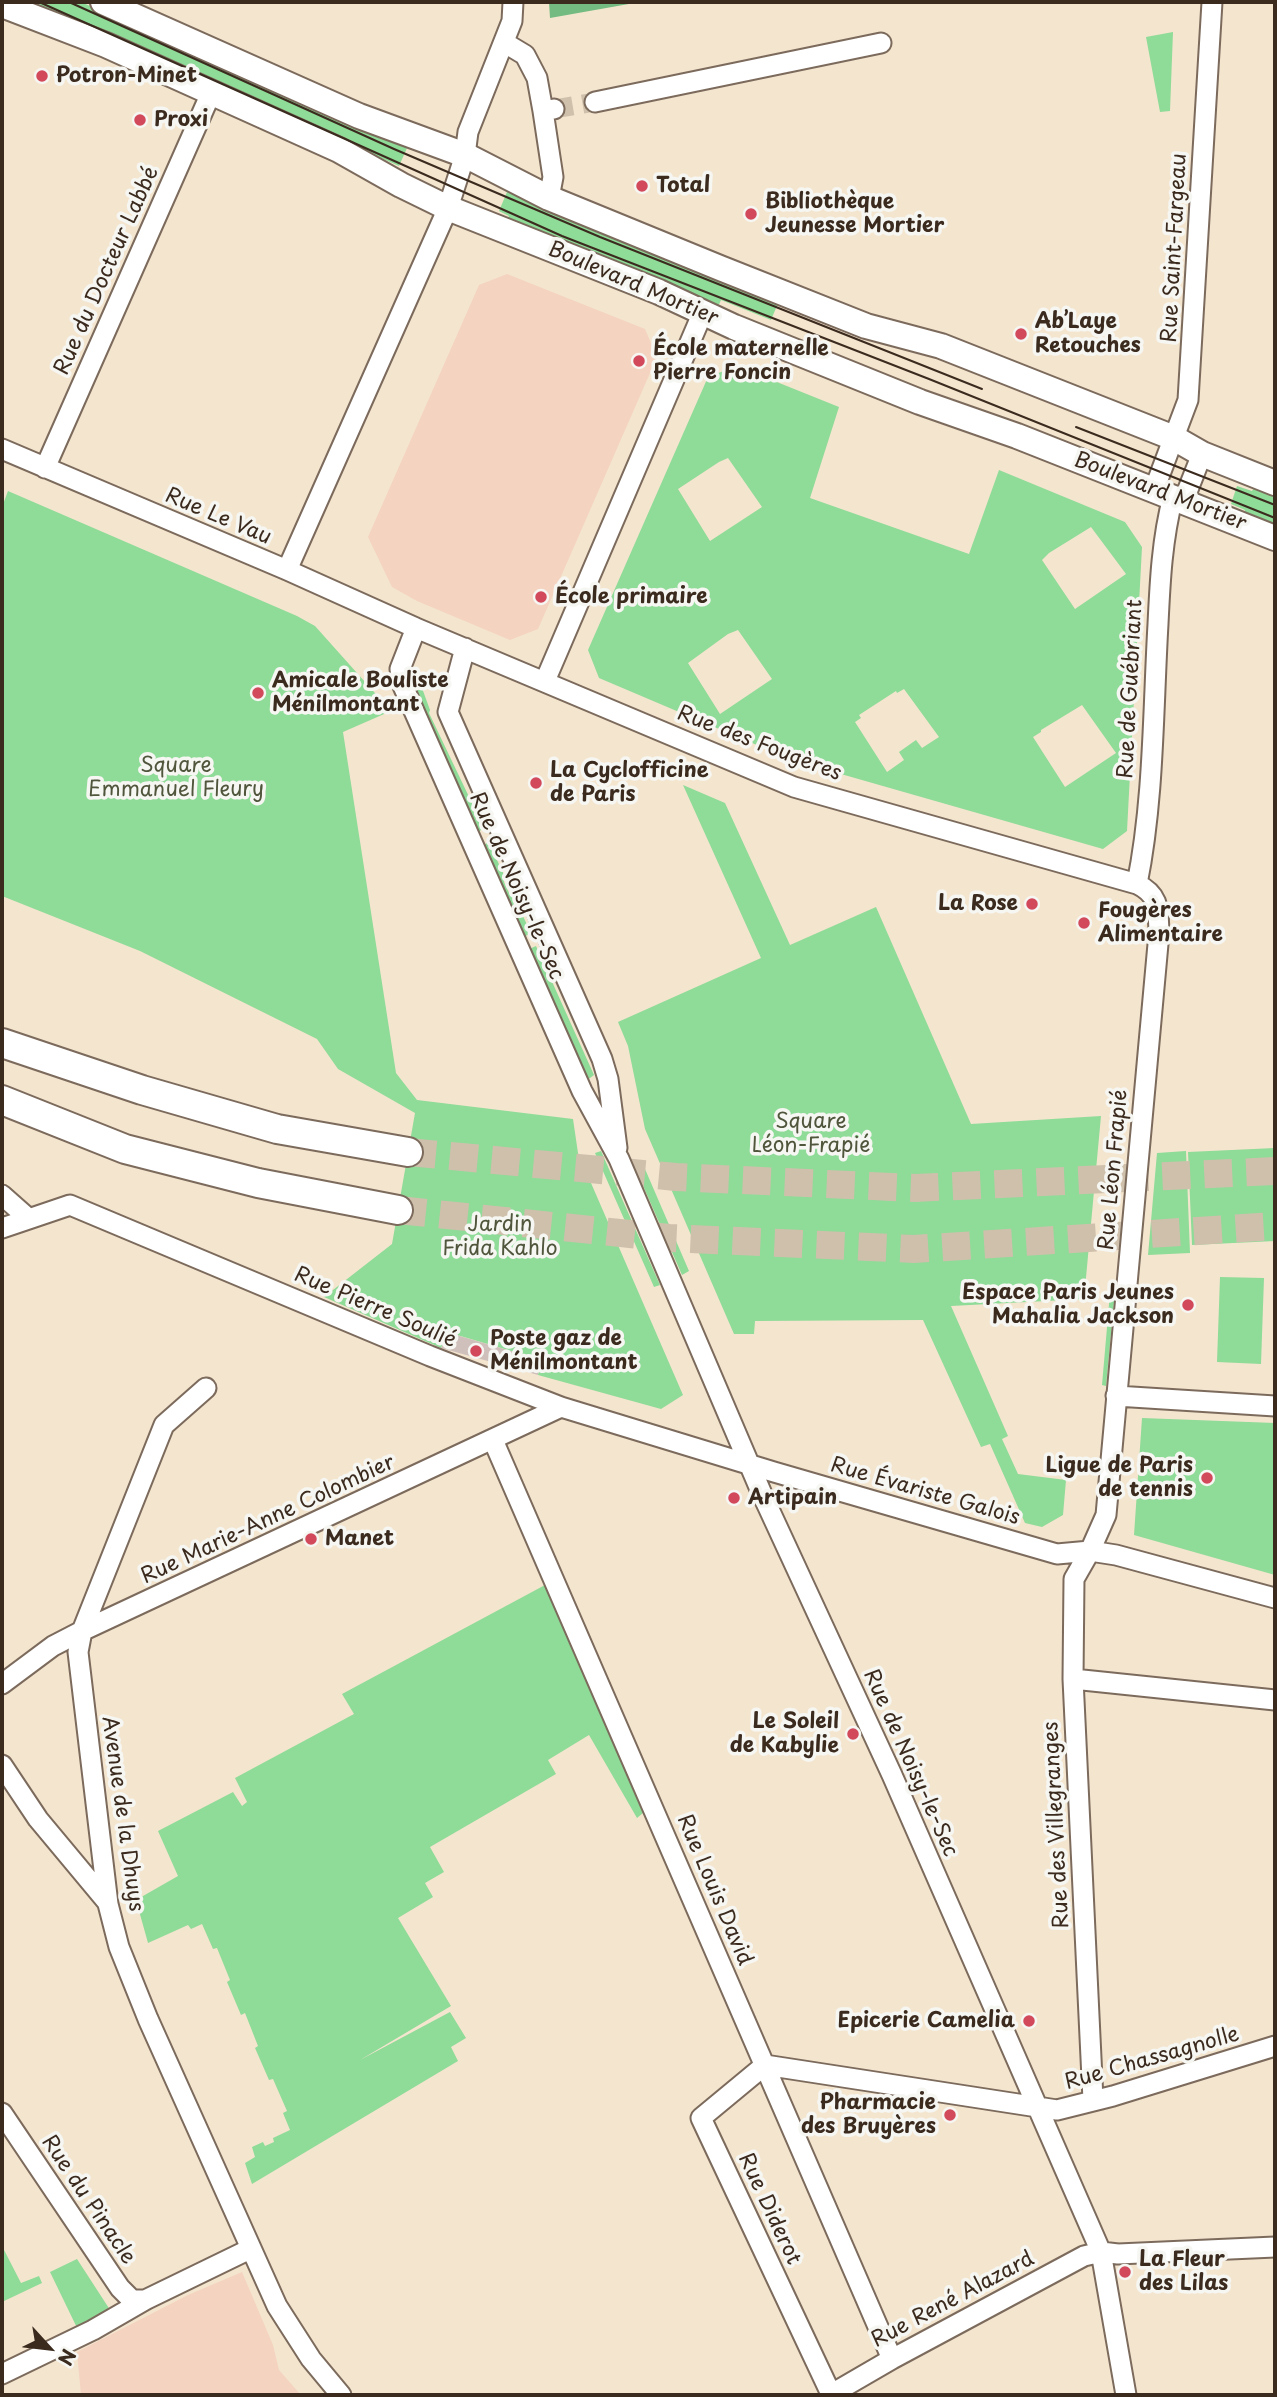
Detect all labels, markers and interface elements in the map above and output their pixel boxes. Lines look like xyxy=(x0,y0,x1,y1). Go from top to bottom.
place label: Potron-Minet xyxy=(56,63,197,89)
marker: Potron-Minet xyxy=(34,68,50,84)
place label: Proxi xyxy=(154,107,208,133)
marker: Proxi xyxy=(132,112,148,128)
street label: Rue Saint-Fargeau xyxy=(1157,153,1193,343)
street label: Rue du Docteur Labbé xyxy=(50,163,164,379)
place label: Total xyxy=(656,173,710,199)
marker: Total xyxy=(634,178,650,194)
place label: Bibliothèque Jeunesse Mortier xyxy=(765,189,944,239)
marker: Bibliothèque Jeunesse Mortier xyxy=(743,206,759,222)
street label: Boulevard Mortier xyxy=(544,237,722,331)
place label: Ab’Laye Retouches xyxy=(1035,309,1141,359)
marker: Ab’Laye Retouches xyxy=(1013,326,1029,342)
place label: École maternelle Pierre Foncin xyxy=(653,336,829,386)
marker: École maternelle Pierre Foncin xyxy=(631,353,647,369)
street label: Boulevard Mortier xyxy=(1070,448,1250,536)
street label: Rue Le Vau xyxy=(161,483,275,551)
place label: École primaire xyxy=(555,584,708,610)
marker: École primaire xyxy=(533,589,549,605)
street label: Rue de Guébriant xyxy=(1114,599,1148,779)
place label: Amicale Bouliste Ménilmontant xyxy=(272,668,449,718)
marker: Amicale Bouliste Ménilmontant xyxy=(250,685,266,701)
street label: Rue des Fougères xyxy=(673,701,845,787)
park label: Square Emmanuel Fleury xyxy=(88,753,264,803)
place label: La Cyclofficine de Paris xyxy=(550,758,709,808)
marker: La Cyclofficine de Paris xyxy=(528,775,544,791)
street label: Rue de Noisy-le-Sec xyxy=(463,789,569,983)
place label: La Rose xyxy=(938,891,1018,917)
marker: La Rose xyxy=(1024,896,1040,912)
place label: Fougères Alimentaire xyxy=(1098,898,1223,948)
marker: Fougères Alimentaire xyxy=(1076,915,1092,931)
street label: Rue Léon Frapié xyxy=(1094,1089,1134,1251)
park label: Square Léon-Frapié xyxy=(752,1109,870,1159)
park label: Jardin Frida Kahlo xyxy=(442,1212,558,1262)
street label: Rue Pierre Soulié xyxy=(290,1262,460,1354)
place label: Espace Paris Jeunes Mahalia Jackson xyxy=(962,1280,1174,1330)
marker: Espace Paris Jeunes Mahalia Jackson xyxy=(1180,1297,1196,1313)
place label: Poste gaz de Ménilmontant xyxy=(490,1326,638,1376)
marker: Poste gaz de Ménilmontant xyxy=(468,1343,484,1359)
street label: Rue Marie-Anne Colombier xyxy=(137,1450,399,1590)
street label: Rue Évariste Galois xyxy=(827,1453,1023,1531)
place label: Ligue de Paris de tennis xyxy=(1046,1453,1193,1503)
marker: Ligue de Paris de tennis xyxy=(1199,1470,1215,1486)
place label: Artipain xyxy=(748,1485,837,1511)
marker: Artipain xyxy=(726,1490,742,1506)
place label: Manet xyxy=(325,1526,394,1552)
marker: Manet xyxy=(303,1531,319,1547)
street label: Rue de Noisy-le-Sec xyxy=(857,1666,963,1860)
place label: Le Soleil de Kabylie xyxy=(730,1709,839,1759)
street label: Avenue de la Dhuys xyxy=(96,1715,148,1913)
street label: Rue des Villegranges xyxy=(1039,1721,1075,1929)
marker: Le Soleil de Kabylie xyxy=(845,1726,861,1742)
street label: Rue Louis David xyxy=(671,1811,757,1969)
place label: Epicerie Camelia xyxy=(838,2008,1015,2034)
marker: Epicerie Camelia xyxy=(1021,2013,1037,2029)
street label: Rue Chassagnolle xyxy=(1062,2022,1242,2096)
place label: Pharmacie des Bruyères xyxy=(801,2090,936,2140)
marker: Pharmacie des Bruyères xyxy=(942,2107,958,2123)
street label: Rue du Pinacle xyxy=(36,2131,140,2269)
street label: Rue Diderot xyxy=(732,2149,806,2269)
street label: Rue René Alazard xyxy=(867,2246,1039,2354)
place label: La Fleur des Lilas xyxy=(1139,2247,1228,2297)
marker: La Fleur des Lilas xyxy=(1117,2264,1133,2280)
north arrow xyxy=(14,2313,84,2383)
text: N xyxy=(52,2344,84,2371)

